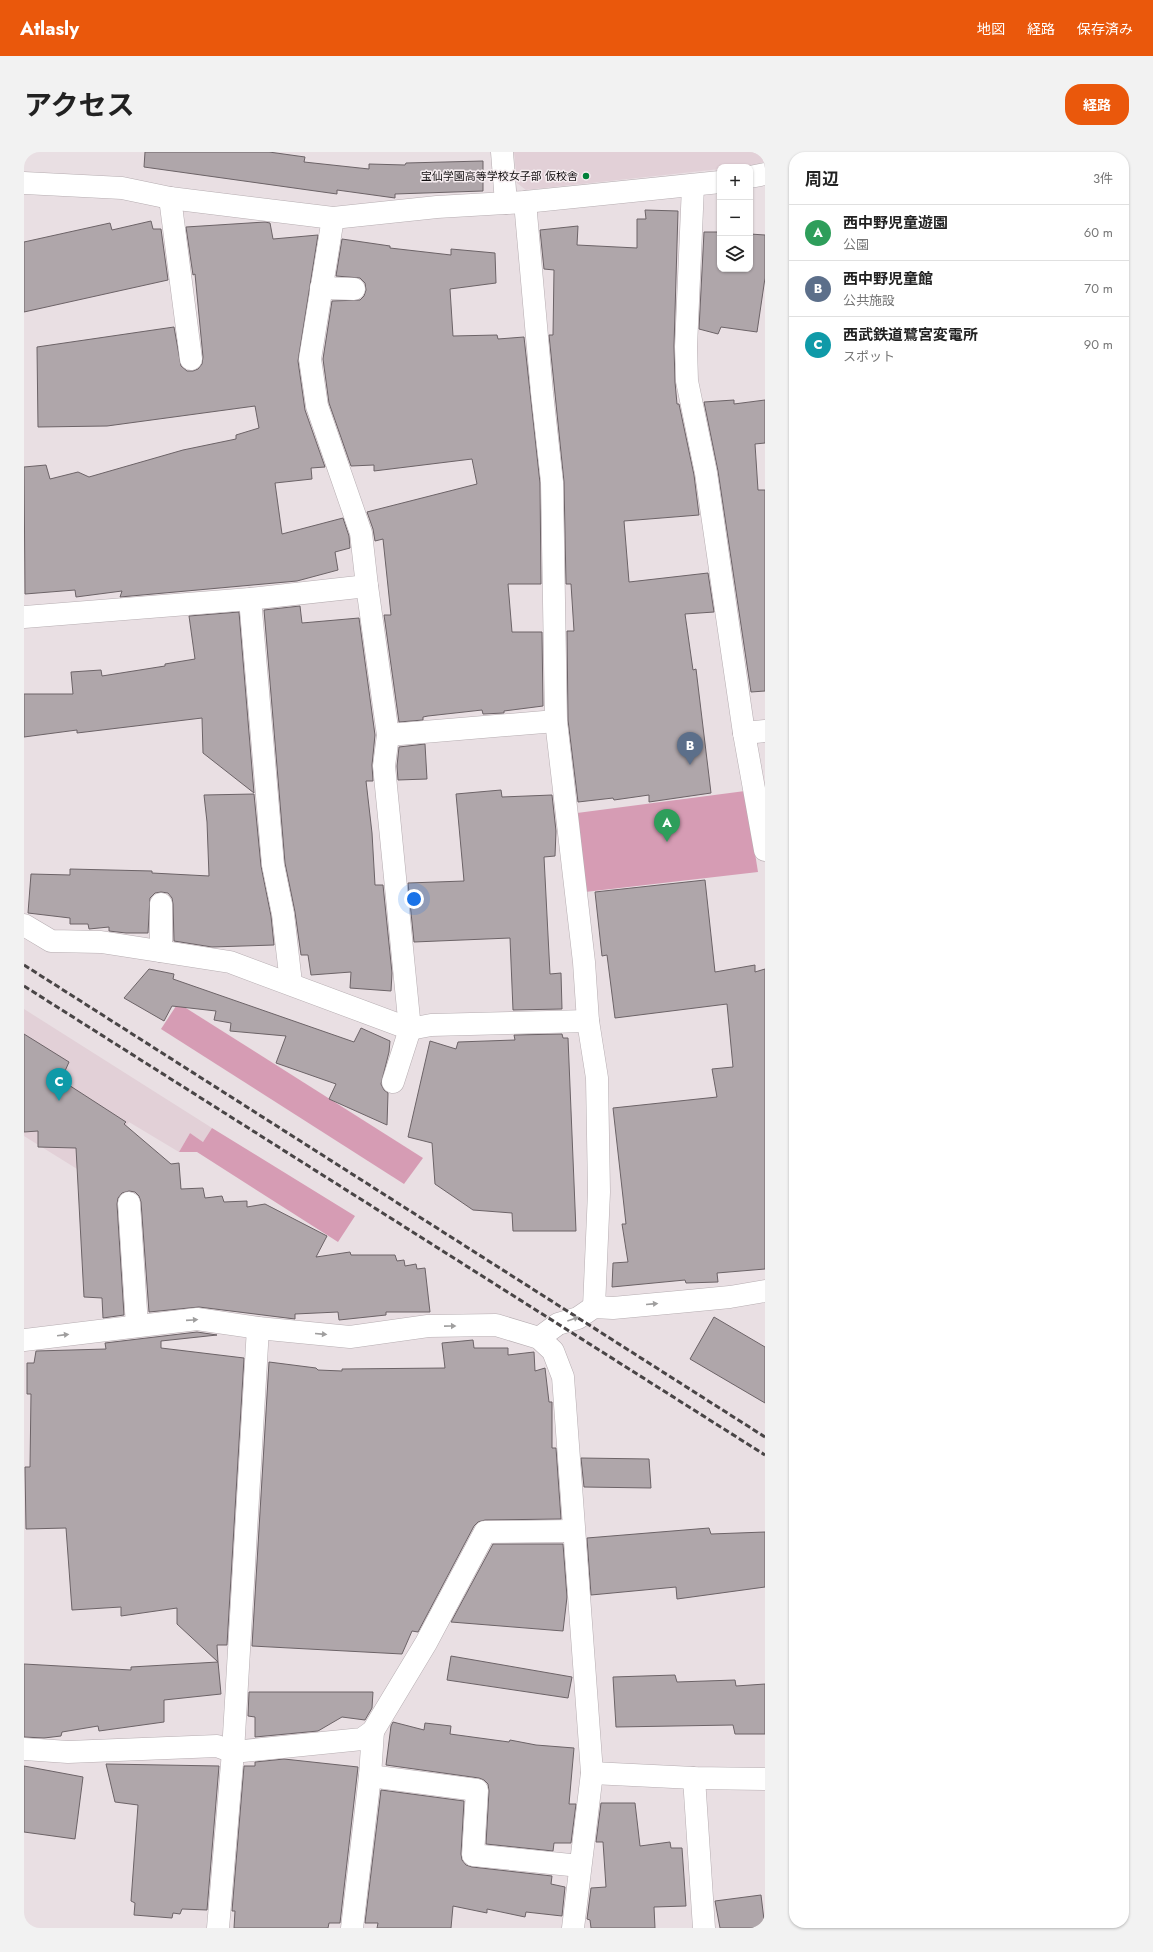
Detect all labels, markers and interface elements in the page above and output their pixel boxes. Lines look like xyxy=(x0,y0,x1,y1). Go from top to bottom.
text: Atlasly xyxy=(20,15,79,42)
text: 地図 xyxy=(977,19,1005,39)
text: 経路 xyxy=(1027,19,1055,39)
text: 保存済み xyxy=(1077,19,1133,39)
button: 経路 xyxy=(1065,84,1129,125)
text: アクセス xyxy=(24,85,135,126)
map controls xyxy=(717,164,753,272)
button: + xyxy=(717,164,753,200)
text: 周辺 xyxy=(805,167,839,191)
place label: 宝仙学園高等学校女子部 仮校舎 xyxy=(421,168,578,184)
text: 3件 xyxy=(1093,169,1113,188)
marker: 宝仙学園高等学校女子部 仮校舎 xyxy=(581,171,591,181)
button: − xyxy=(717,200,753,236)
text: 西中野児童遊園 xyxy=(843,212,948,234)
text: A xyxy=(813,223,823,242)
text: 60 m xyxy=(1084,223,1113,242)
text: 公園 xyxy=(843,235,869,254)
button: layers xyxy=(717,236,753,272)
text: 西中野児童館 xyxy=(843,268,933,290)
text: B xyxy=(814,279,822,298)
text: 70 m xyxy=(1084,279,1113,298)
text: 公共施設 xyxy=(843,291,895,310)
text: 西武鉄道鷺宮変電所 xyxy=(843,324,978,346)
text: C xyxy=(813,335,823,354)
text: 90 m xyxy=(1084,335,1113,354)
text: スポット xyxy=(843,347,895,366)
pin: B xyxy=(677,732,703,765)
pin: A xyxy=(654,809,680,842)
your location xyxy=(404,889,424,909)
pin: C xyxy=(46,1068,72,1101)
one-way arrow xyxy=(646,1301,658,1308)
one-way arrow xyxy=(567,1316,579,1322)
one-way arrow xyxy=(186,1317,198,1324)
one-way arrow xyxy=(444,1323,457,1329)
one-way arrow xyxy=(315,1331,327,1337)
one-way arrow xyxy=(57,1332,69,1339)

